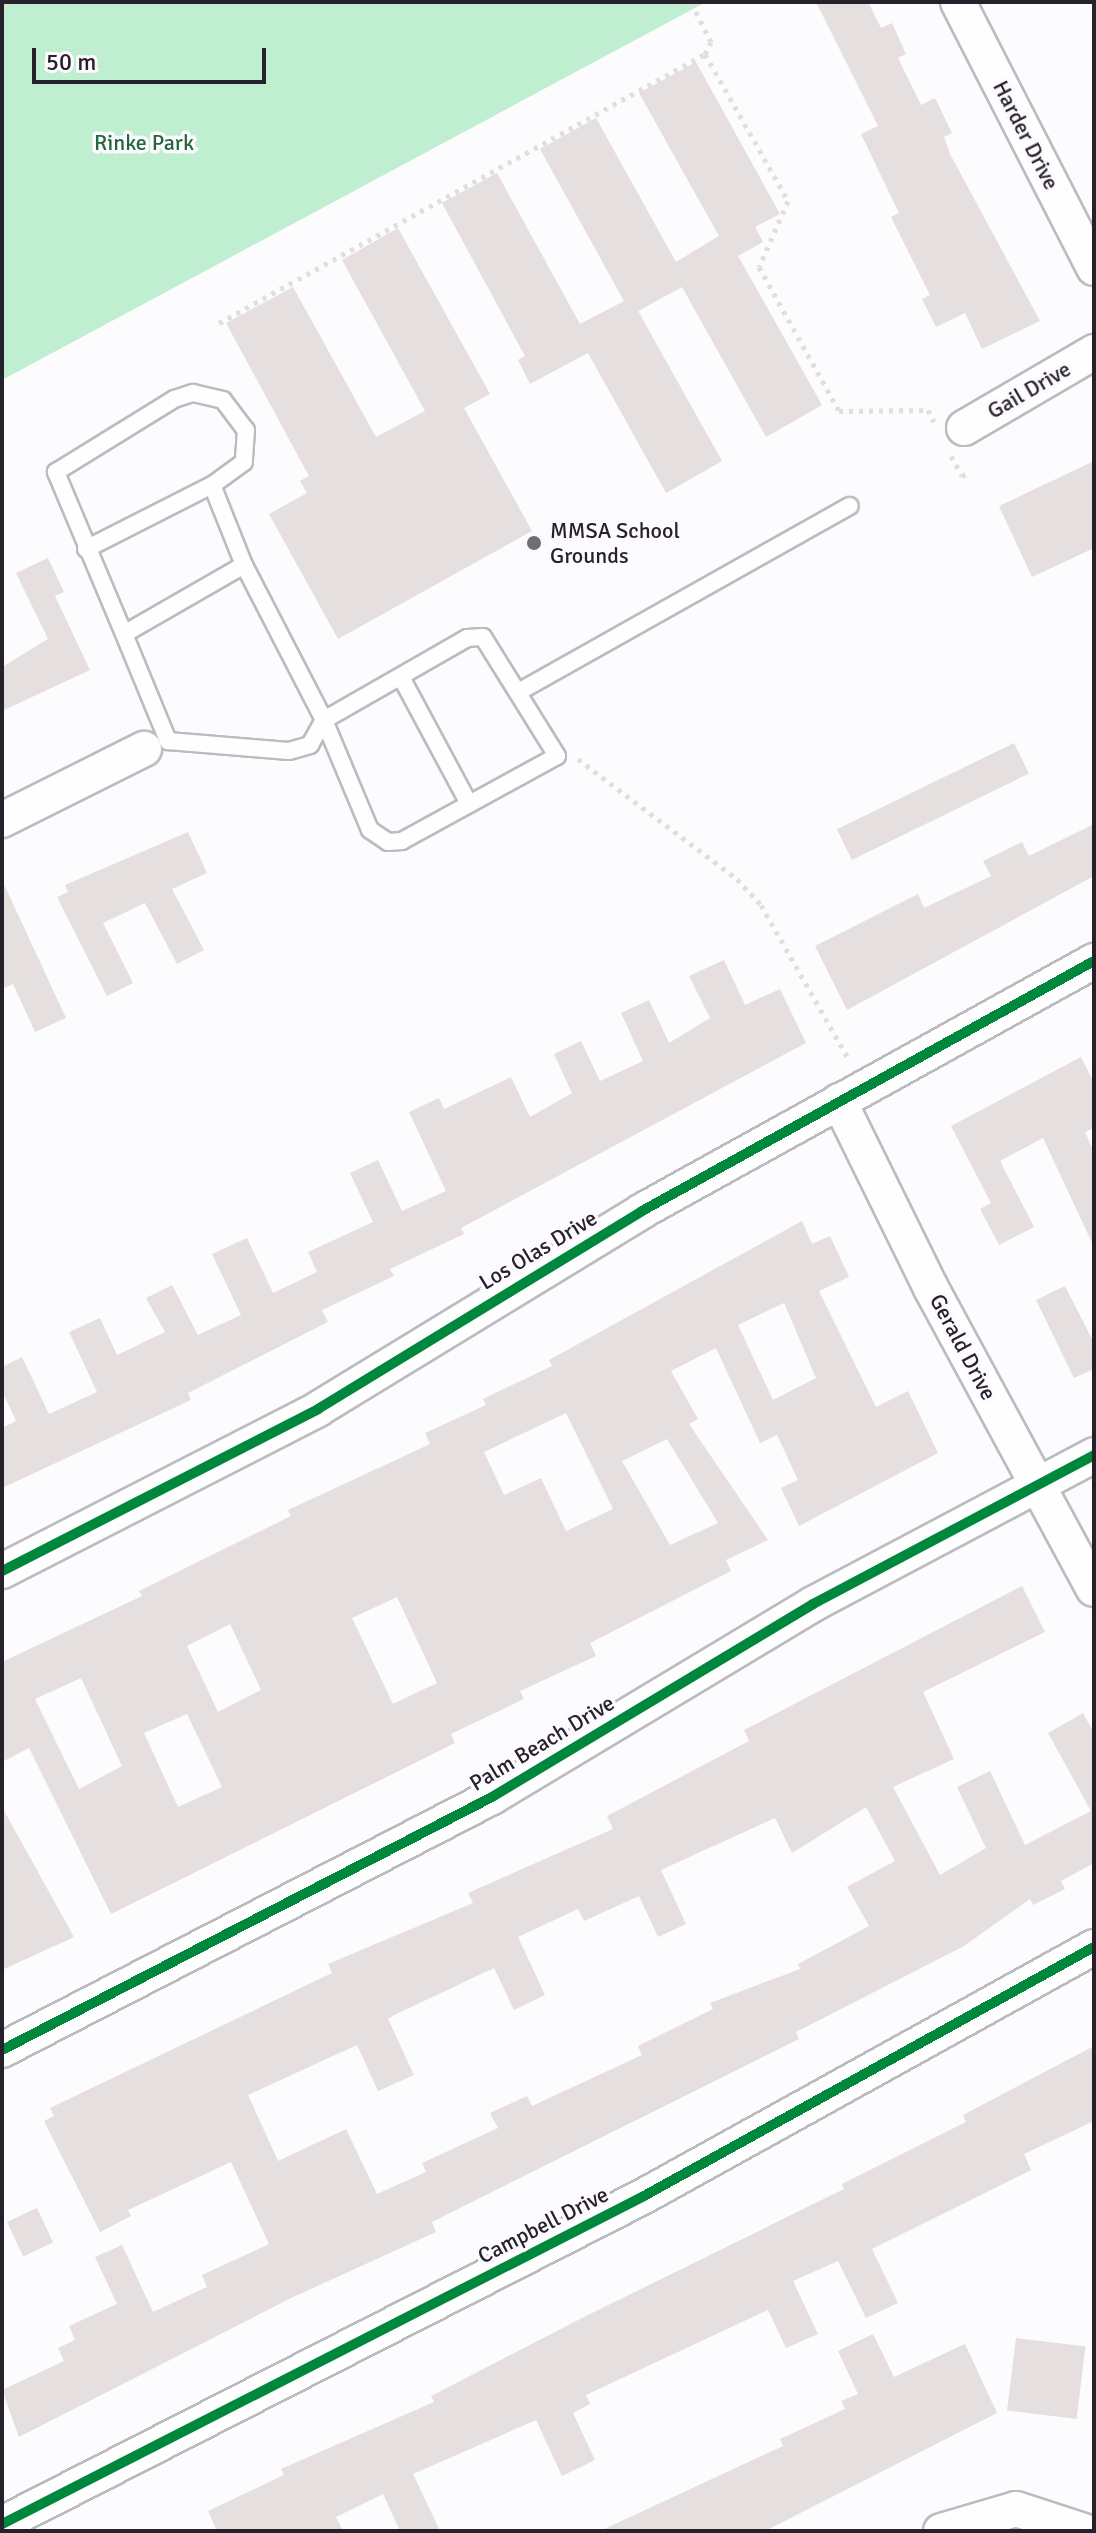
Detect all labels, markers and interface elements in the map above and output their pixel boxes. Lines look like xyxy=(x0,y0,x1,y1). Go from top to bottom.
scale bar xyxy=(36,32,270,82)
text: 50 m xyxy=(46,47,96,77)
street label: Harder Drive xyxy=(987,76,1065,194)
park label: Rinke Park xyxy=(94,130,194,156)
street label: Gail Drive xyxy=(983,356,1075,424)
place label: MMSA School Grounds xyxy=(550,517,680,568)
marker: MMSA School Grounds xyxy=(525,534,543,552)
street label: Los Olas Drive xyxy=(474,1205,602,1295)
street label: Gerald Drive xyxy=(924,1289,1002,1405)
street label: Palm Beach Drive xyxy=(465,1690,619,1796)
street label: Campbell Drive xyxy=(473,2181,613,2269)

